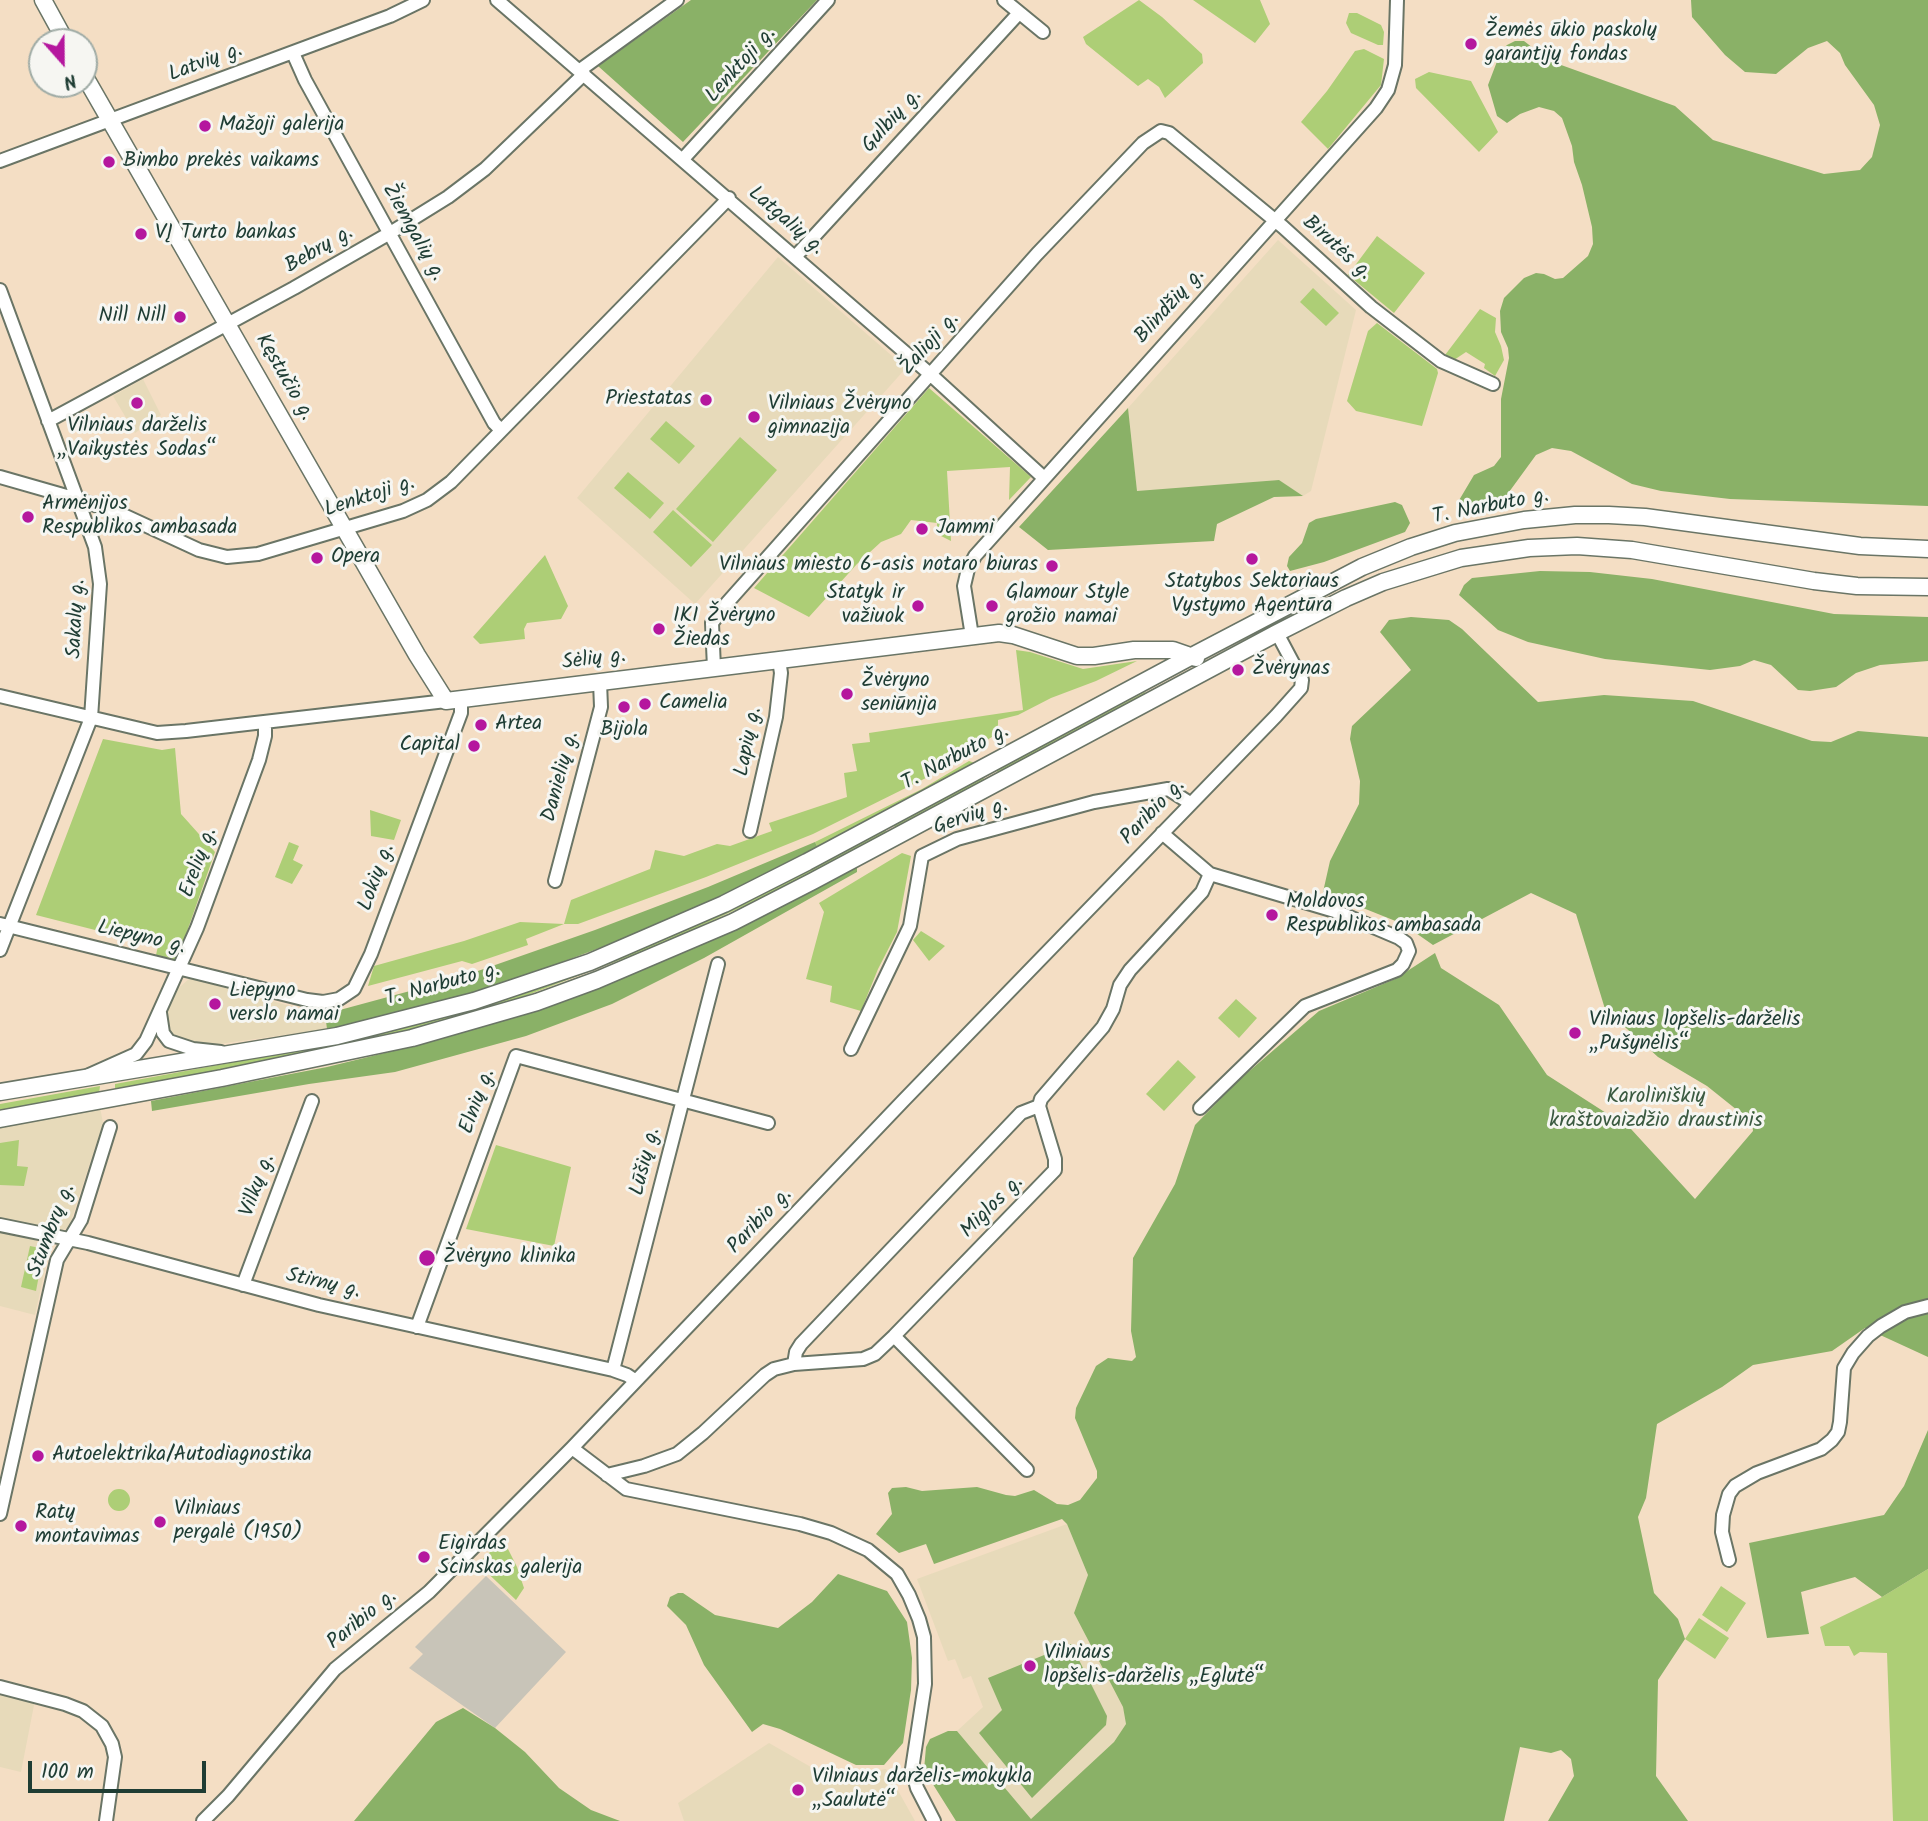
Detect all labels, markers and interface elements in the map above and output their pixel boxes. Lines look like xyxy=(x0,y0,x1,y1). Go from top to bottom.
place label: Žemės ūkio paskolų garantijų fondas xyxy=(1485,19,1657,69)
street label: Lenktoji g. xyxy=(701,23,783,109)
north arrow xyxy=(28,28,98,98)
marker: Žemės ūkio paskolų garantijų fondas xyxy=(1463,36,1479,52)
street label: Latvių g. xyxy=(166,39,246,89)
text: N xyxy=(59,65,81,97)
street label: Gulbių g. xyxy=(858,85,928,159)
place label: Mažoji galerija xyxy=(219,113,344,139)
marker: Mažoji galerija xyxy=(197,118,213,134)
place label: Bimbo prekės vaikams xyxy=(123,149,319,175)
marker: Bimbo prekės vaikams xyxy=(101,154,117,170)
street label: Žiemgalių g. xyxy=(375,180,449,286)
street label: Latgalių g. xyxy=(742,182,828,262)
street label: Birutės g. xyxy=(1296,211,1376,287)
place label: VĮ Turto bankas xyxy=(155,221,296,247)
street label: Bebrų g. xyxy=(282,222,358,280)
marker: VĮ Turto bankas xyxy=(133,226,149,242)
street label: Blindžių g. xyxy=(1131,264,1211,350)
place label: Nill Nill xyxy=(99,304,166,330)
street label: Žalioji g. xyxy=(896,308,966,382)
marker: Nill Nill xyxy=(172,309,188,325)
street label: Kęstučio g. xyxy=(248,330,318,426)
place label: Priestatas xyxy=(605,387,692,413)
marker: Priestatas xyxy=(698,392,714,408)
place label: Vilniaus Žvėryno gimnazija xyxy=(768,392,911,442)
marker: Vilniaus darželis „Vaikystės Sodas“ xyxy=(129,395,145,411)
marker: Vilniaus Žvėryno gimnazija xyxy=(746,409,762,425)
place label: Vilniaus darželis „Vaikystės Sodas“ xyxy=(57,414,217,464)
street label: Lenktoji g. xyxy=(322,472,418,524)
street label: T. Narbuto g. xyxy=(1431,484,1551,532)
place label: Armėnijos Respublikos ambasada xyxy=(42,492,237,542)
marker: Armėnijos Respublikos ambasada xyxy=(20,509,36,525)
place label: Jammi xyxy=(936,516,994,542)
marker: Jammi xyxy=(914,521,930,537)
place label: Opera xyxy=(331,545,380,571)
marker: Opera xyxy=(309,550,325,566)
marker: Statybos Sektoriaus Vystymo Agentūra xyxy=(1244,551,1260,567)
place label: Vilniaus miesto 6-asis notaro biuras xyxy=(719,553,1038,579)
marker: Vilniaus miesto 6-asis notaro biuras xyxy=(1044,558,1060,574)
place label: Statybos Sektoriaus Vystymo Agentūra xyxy=(1165,570,1339,620)
street label: Sakalų g. xyxy=(63,579,93,659)
place label: Statyk ir važiuok xyxy=(827,581,904,631)
place label: Glamour Style grožio namai xyxy=(1006,581,1129,631)
marker: Statyk ir važiuok xyxy=(910,598,926,614)
marker: Glamour Style grožio namai xyxy=(984,598,1000,614)
place label: IKI Žvėryno Žiedas xyxy=(673,604,775,654)
marker: IKI Žvėryno Žiedas xyxy=(651,621,667,637)
street label: Sėlių g. xyxy=(561,645,627,677)
place label: Žvėrynas xyxy=(1252,657,1330,683)
marker: Žvėrynas xyxy=(1230,662,1246,678)
place label: Žvėryno seniūnija xyxy=(861,669,937,719)
marker: Žvėryno seniūnija xyxy=(839,686,855,702)
place label: Camelia xyxy=(659,691,728,717)
marker: Camelia xyxy=(637,696,653,712)
marker: Bijola xyxy=(616,699,632,715)
street label: Lapių g. xyxy=(731,705,769,779)
place label: Artea xyxy=(495,712,542,738)
marker: Artea xyxy=(473,717,489,733)
place label: Bijola xyxy=(600,718,648,744)
street label: T. Narbuto g. xyxy=(898,720,1014,798)
street label: Danielių g. xyxy=(538,729,586,825)
place label: Capital xyxy=(399,733,460,759)
marker: Capital xyxy=(466,738,482,754)
street label: Paribio g. xyxy=(1116,775,1192,851)
street label: Gervių g. xyxy=(931,794,1011,842)
street label: Erelių g. xyxy=(176,825,224,901)
street label: Lokių g. xyxy=(354,841,402,915)
place label: Moldovos Respublikos ambasada xyxy=(1286,890,1481,940)
marker: Moldovos Respublikos ambasada xyxy=(1264,907,1280,923)
street label: Liepyno g. xyxy=(94,917,188,961)
street label: T. Narbuto g. xyxy=(383,959,503,1013)
place label: Liepyno verslo namai xyxy=(229,979,339,1029)
marker: Liepyno verslo namai xyxy=(207,996,223,1012)
place label: Vilniaus lopšelis-darželis „Pušynėlis“ xyxy=(1589,1008,1801,1058)
marker: Vilniaus lopšelis-darželis „Pušynėlis“ xyxy=(1567,1025,1583,1041)
street label: Elnių g. xyxy=(456,1066,502,1138)
park label: Karoliniškių kraštovaizdžio draustinis xyxy=(1549,1085,1763,1135)
street label: Lūšių g. xyxy=(626,1126,668,1198)
street label: Vilkų g. xyxy=(236,1151,282,1221)
street label: Miglos g. xyxy=(956,1171,1030,1245)
street label: Stumbrų g. xyxy=(24,1181,82,1281)
street label: Paribio g. xyxy=(723,1184,799,1260)
place label: Žvėryno klinika xyxy=(443,1245,576,1271)
marker: Žvėryno klinika xyxy=(417,1248,437,1268)
street label: Stirnų g. xyxy=(283,1264,363,1306)
place label: Autoelektrika/Autodiagnostika xyxy=(52,1443,312,1469)
marker: Autoelektrika/Autodiagnostika xyxy=(30,1448,46,1464)
place label: Vilniaus pergalė (1950) xyxy=(174,1497,302,1547)
place label: Ratų montavimas xyxy=(35,1501,140,1551)
marker: Vilniaus pergalė (1950) xyxy=(152,1514,168,1530)
marker: Ratų montavimas xyxy=(13,1518,29,1534)
place label: Eigirdas Scinskas galerija xyxy=(438,1532,582,1582)
marker: Eigirdas Scinskas galerija xyxy=(416,1549,432,1565)
street label: Paribio g. xyxy=(323,1585,403,1657)
place label: Vilniaus lopšelis-darželis „Eglutė“ xyxy=(1044,1641,1264,1691)
marker: Vilniaus lopšelis-darželis „Eglutė“ xyxy=(1022,1658,1038,1674)
scale bar xyxy=(32,1748,210,1792)
text: 100 m xyxy=(41,1756,94,1789)
place label: Vilniaus darželis-mokykla „Saulutė“ xyxy=(812,1765,1032,1815)
marker: Vilniaus darželis-mokykla „Saulutė“ xyxy=(790,1782,806,1798)

